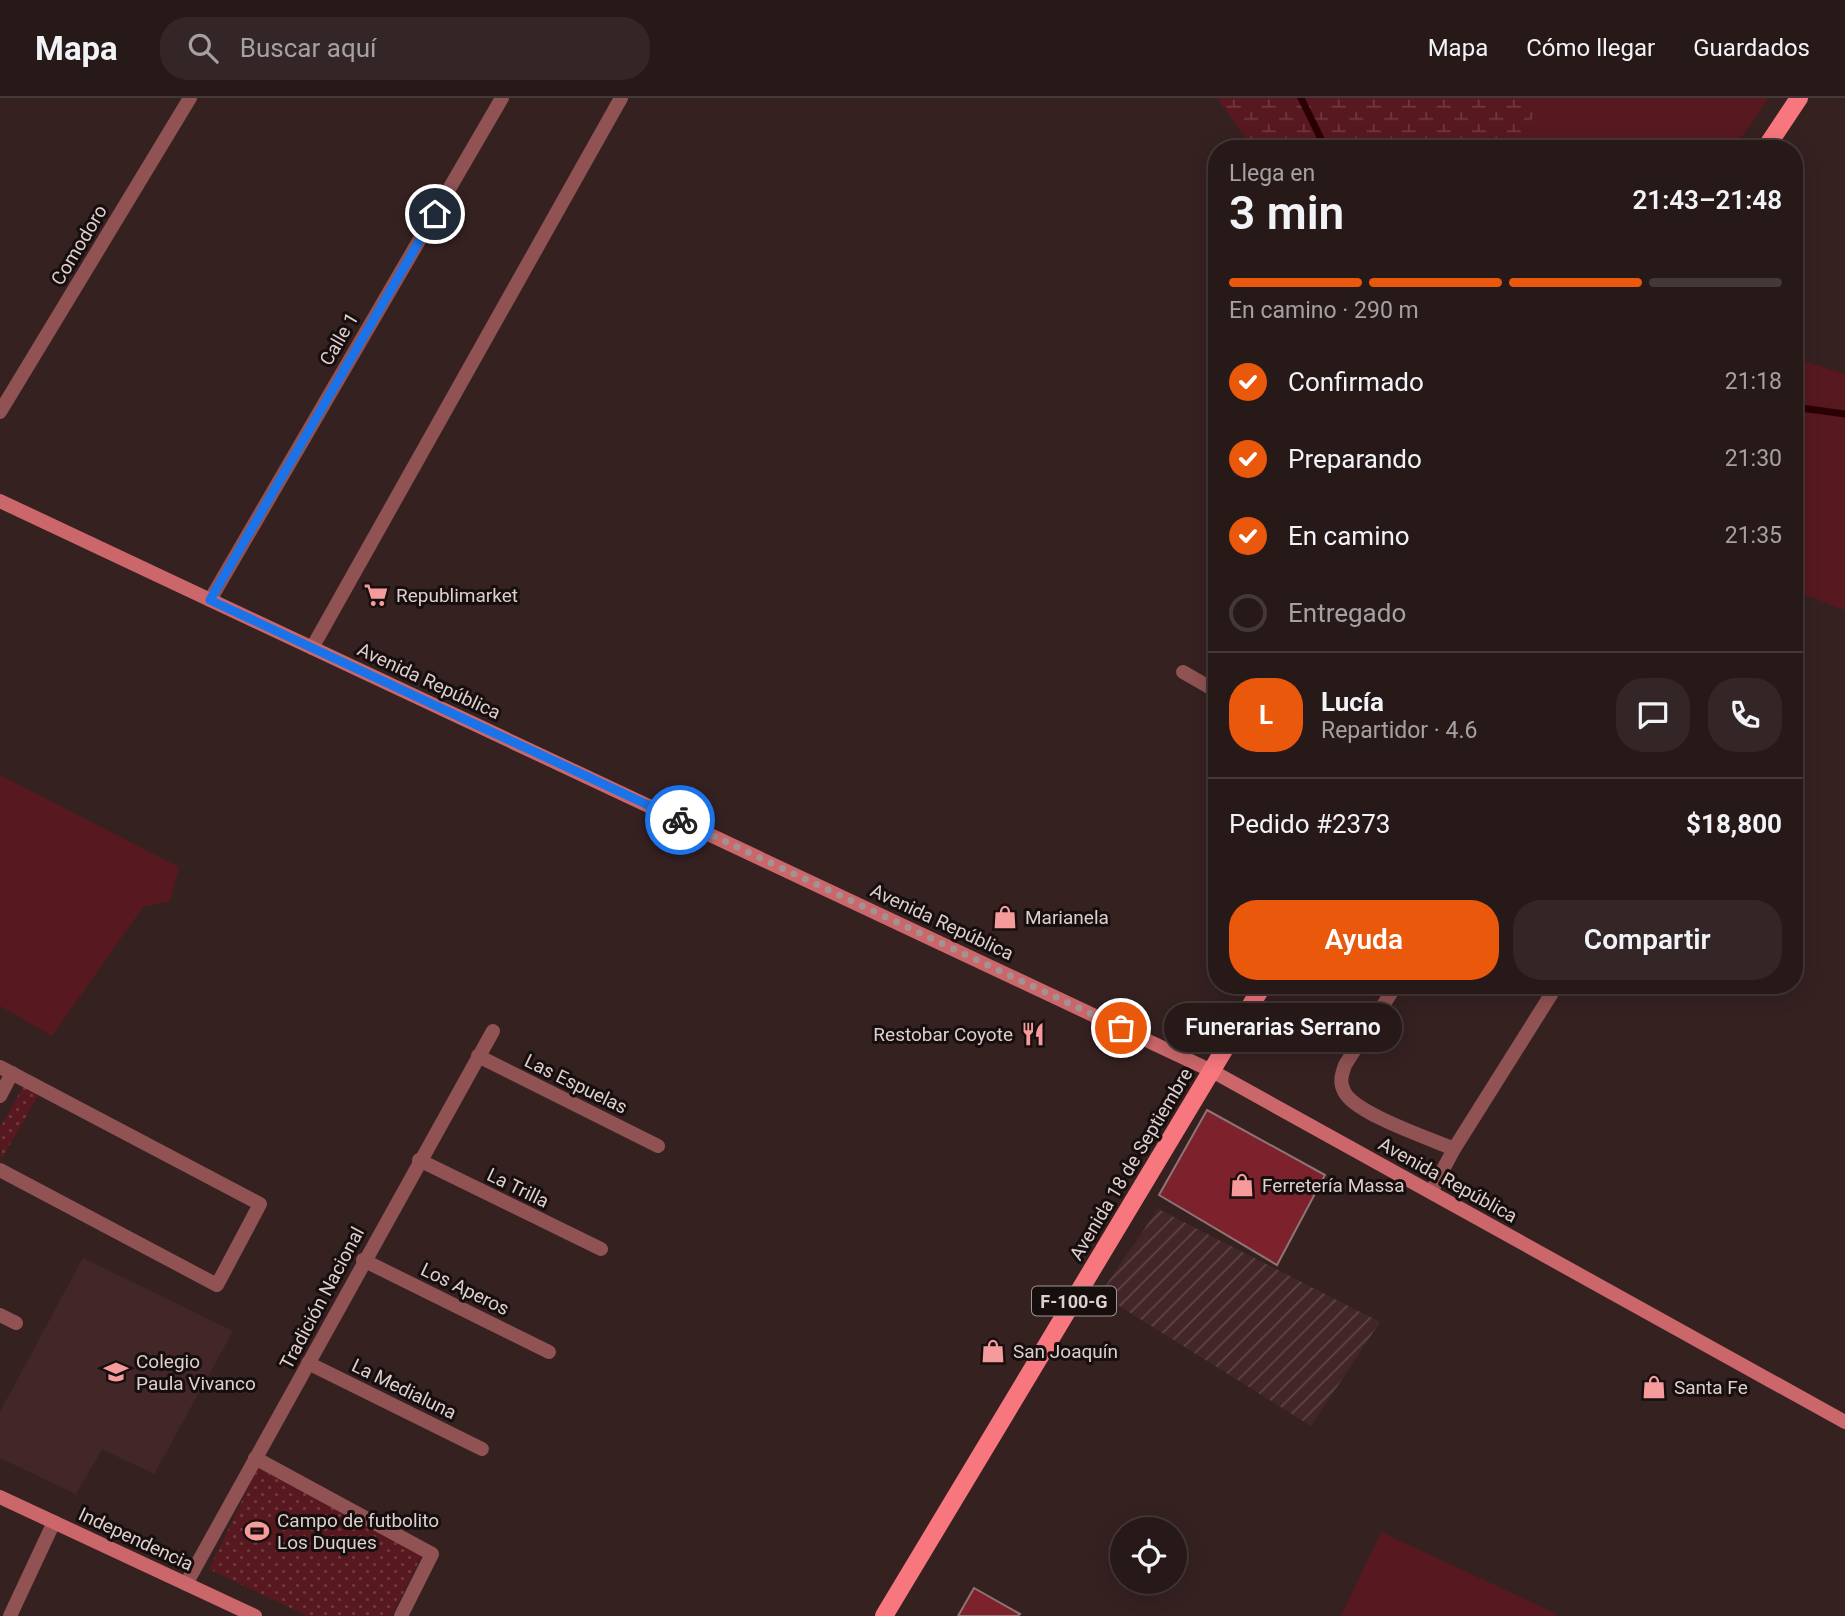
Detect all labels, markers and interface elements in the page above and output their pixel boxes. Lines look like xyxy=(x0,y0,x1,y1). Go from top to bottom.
search box xyxy=(160,17,650,80)
text: Mapa xyxy=(35,29,118,68)
icon: search xyxy=(184,29,222,67)
text: Buscar aquí xyxy=(240,33,376,63)
text: Mapa xyxy=(1428,34,1488,62)
text: Cómo llegar xyxy=(1526,34,1655,62)
text: Guardados xyxy=(1693,34,1810,62)
text: Llega en xyxy=(1229,160,1315,187)
pin xyxy=(405,184,465,244)
text: 21:43–21:48 xyxy=(1632,185,1782,215)
text: 3 min xyxy=(1229,186,1344,240)
icon: home xyxy=(416,195,454,233)
street label: Comodoro xyxy=(46,201,112,289)
text: En camino · 290 m xyxy=(1229,297,1419,324)
street label: Calle 1 xyxy=(315,308,363,370)
icon: check xyxy=(1229,363,1267,401)
text: Confirmado xyxy=(1288,367,1424,397)
text: 21:18 xyxy=(1725,368,1782,395)
icon: check xyxy=(1229,440,1267,478)
text: Preparando xyxy=(1288,444,1422,474)
text: 21:30 xyxy=(1725,445,1782,472)
icon: check xyxy=(1229,517,1267,555)
text: En camino xyxy=(1288,521,1410,551)
text: 21:35 xyxy=(1725,522,1782,549)
supermarket icon: Republimarket xyxy=(362,581,390,609)
place label: Republimarket xyxy=(396,584,518,607)
text: Entregado xyxy=(1288,598,1406,628)
street label: Avenida República xyxy=(354,638,504,724)
button: chat xyxy=(1616,678,1690,752)
button: phone xyxy=(1708,678,1782,752)
text: Lucía xyxy=(1321,687,1384,717)
text: L xyxy=(1259,700,1273,730)
text: Repartidor · 4.6 xyxy=(1321,717,1478,744)
courier xyxy=(645,785,715,855)
icon: bike xyxy=(661,801,699,839)
text: Pedido #2373 xyxy=(1229,809,1390,839)
text: $18,800 xyxy=(1686,809,1782,839)
street label: Avenida República xyxy=(867,879,1017,965)
button: Ayuda xyxy=(1229,900,1499,980)
button: Compartir xyxy=(1513,900,1782,980)
shop icon: Marianela xyxy=(991,903,1019,931)
place label: Marianela xyxy=(1025,906,1109,929)
pin xyxy=(1091,998,1151,1058)
callout: Funerarias Serrano xyxy=(1163,1004,1401,1052)
icon: bag xyxy=(1102,1009,1140,1047)
text: Funerarias Serrano xyxy=(1185,1014,1381,1041)
restaurant icon: Restobar Coyote xyxy=(1019,1020,1047,1048)
place label: Restobar Coyote xyxy=(873,1023,1013,1046)
street label: Las Espuelas xyxy=(521,1049,631,1119)
street label: Avenida 18 de Septiembre xyxy=(1064,1064,1198,1264)
street label: Avenida República xyxy=(1375,1132,1521,1228)
street label: La Trilla xyxy=(483,1163,553,1213)
shop icon: Ferretería Massa xyxy=(1228,1171,1256,1199)
place label: Ferretería Massa xyxy=(1262,1174,1405,1197)
street label: Tradición Nacional xyxy=(275,1223,369,1373)
street label: Los Aperos xyxy=(417,1258,513,1320)
road number: F-100-G xyxy=(1032,1286,1116,1316)
shop icon: San Joaquín xyxy=(979,1337,1007,1365)
place label: San Joaquín xyxy=(1013,1340,1118,1363)
place label: Colegio Paula Vivanco xyxy=(136,1350,256,1395)
street label: La Medialuna xyxy=(348,1354,460,1424)
school or university icon: Colegio Paula Vivanco xyxy=(102,1358,130,1386)
shop icon: Santa Fe xyxy=(1640,1373,1668,1401)
place label: Santa Fe xyxy=(1674,1376,1748,1399)
street label: Independencia xyxy=(75,1502,197,1576)
place label: Campo de futbolito Los Duques xyxy=(277,1509,439,1554)
sports icon: Campo de futbolito Los Duques xyxy=(243,1517,271,1545)
map controls xyxy=(1110,1517,1187,1594)
button: locate xyxy=(1110,1517,1187,1594)

